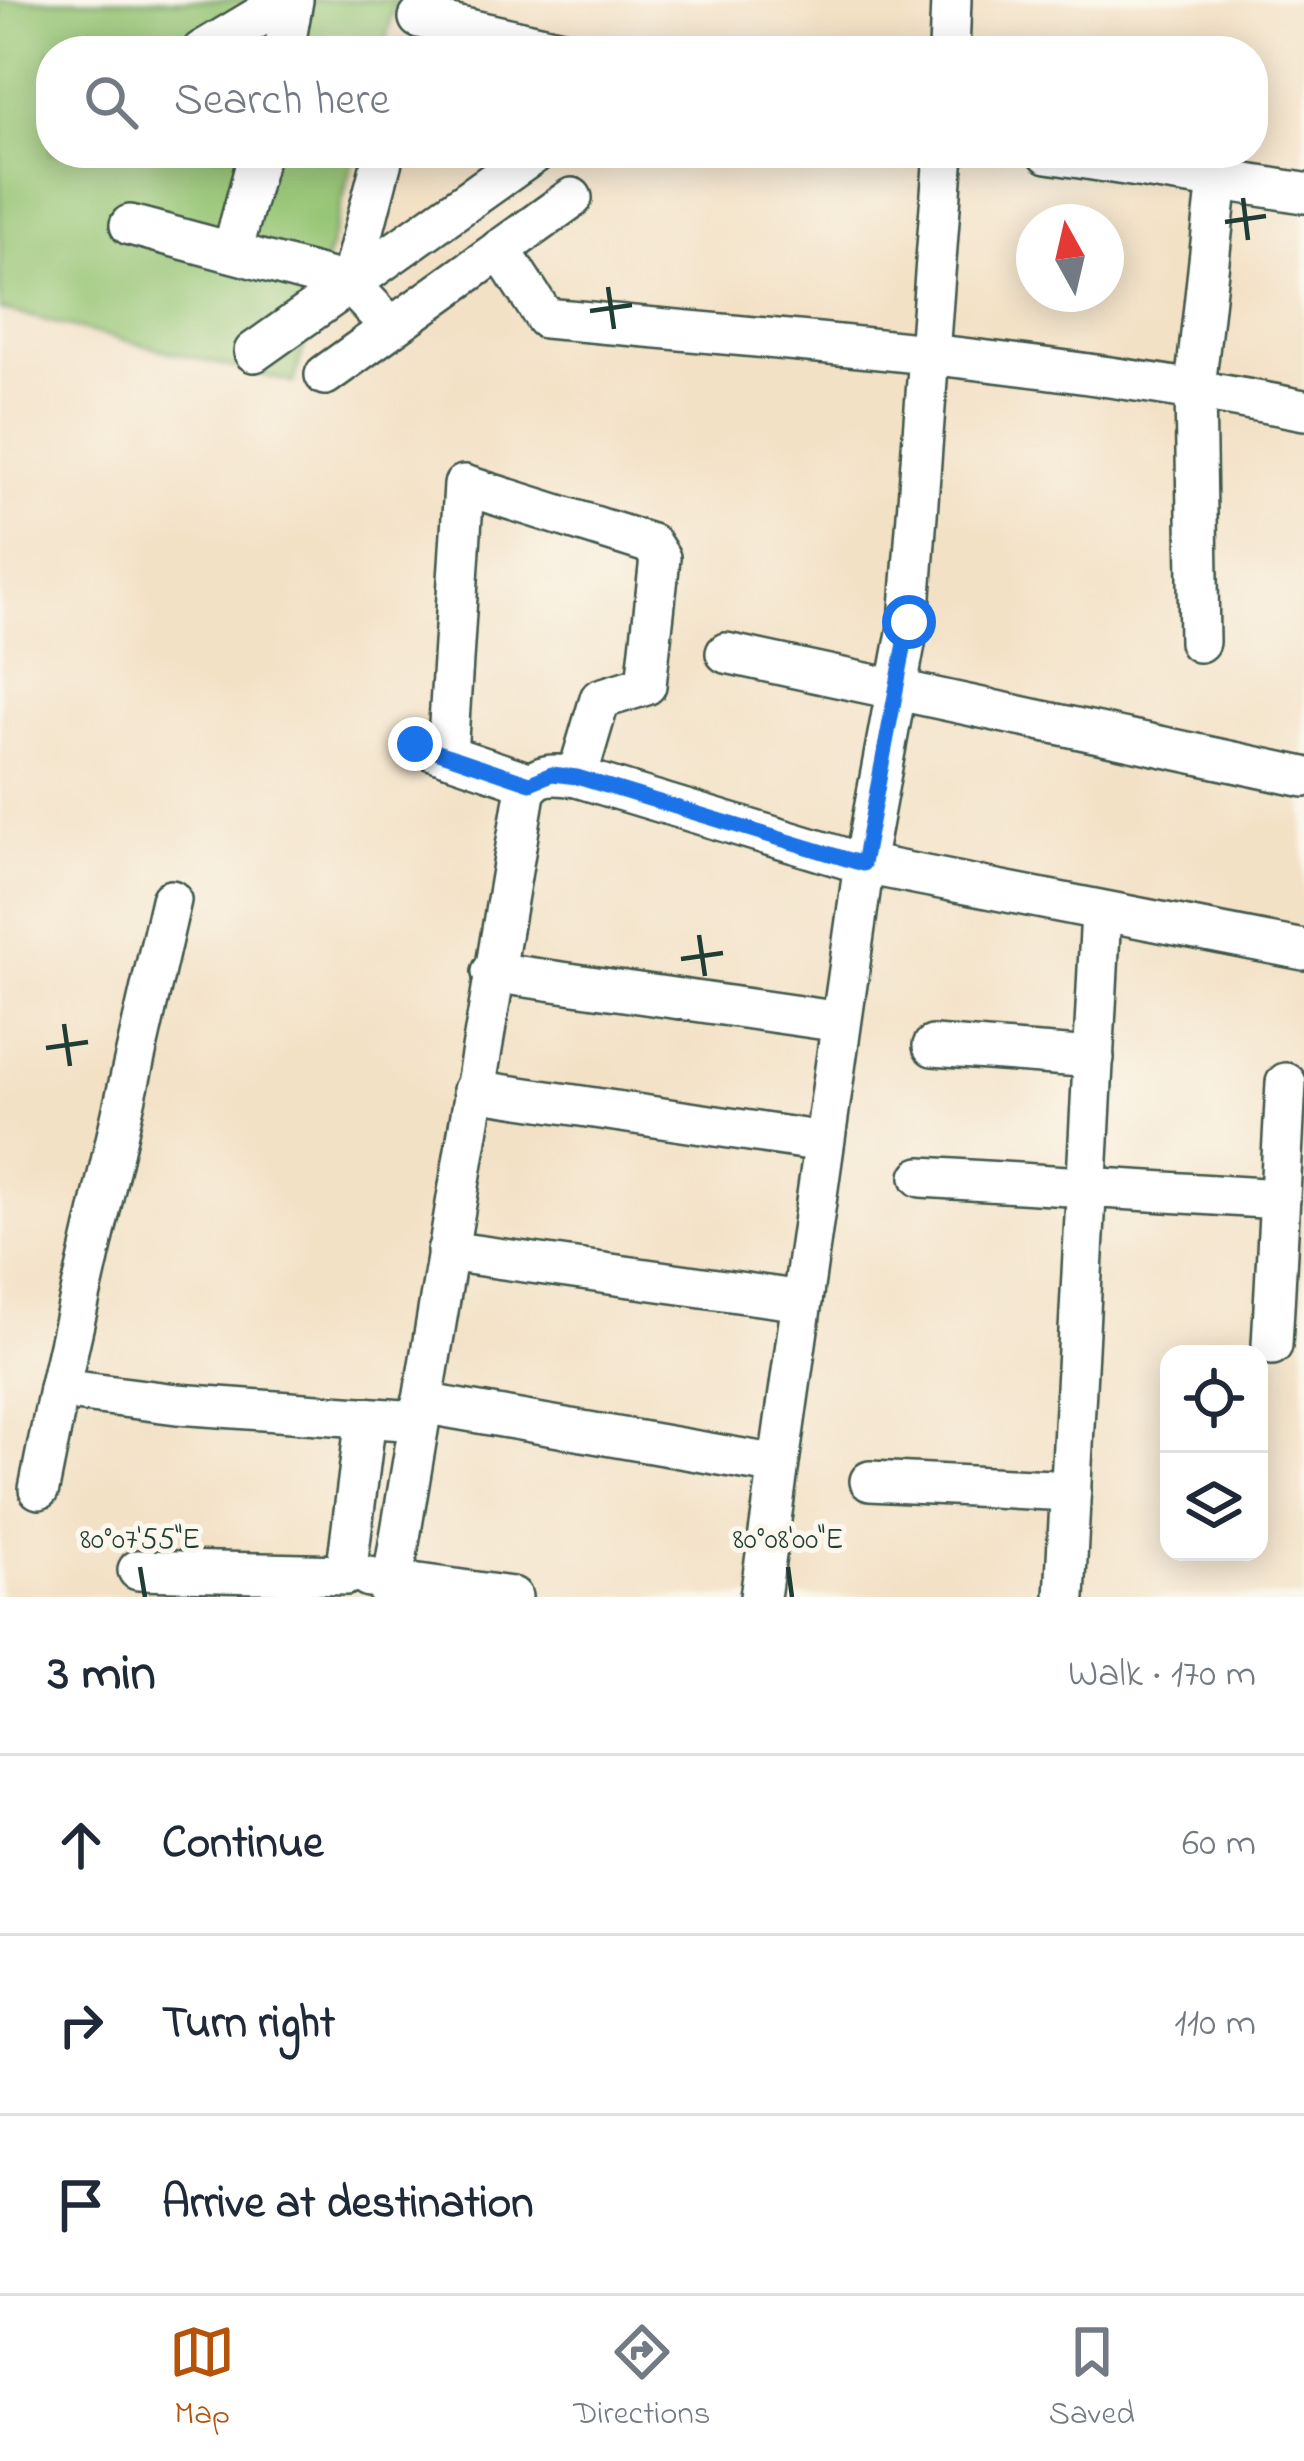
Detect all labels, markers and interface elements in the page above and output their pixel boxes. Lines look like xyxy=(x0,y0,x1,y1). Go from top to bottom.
search box xyxy=(36,36,1268,168)
icon: search xyxy=(78,69,144,135)
text: Search here xyxy=(174,69,390,135)
north arrow xyxy=(1016,204,1124,312)
route start xyxy=(882,595,936,649)
route end xyxy=(388,717,442,771)
map controls xyxy=(1160,1345,1268,1561)
button: locate xyxy=(1160,1345,1268,1453)
button: layers xyxy=(1160,1453,1268,1561)
text: 80°07'55"E xyxy=(80,1519,200,1563)
text: 80°08'00"E xyxy=(733,1519,843,1563)
text: 3 min xyxy=(48,1638,156,1713)
text: Walk · 170 m xyxy=(1068,1647,1256,1704)
icon: ahead xyxy=(48,1812,114,1878)
text: Continue xyxy=(162,1812,323,1878)
text: 60 m xyxy=(1182,1816,1256,1873)
icon: right xyxy=(48,1992,114,2058)
text: Turn right xyxy=(162,1992,335,2058)
text: 110 m xyxy=(1174,1996,1256,2053)
icon: arrive xyxy=(48,2172,114,2238)
text: Arrive at destination xyxy=(162,2172,533,2238)
tab: Map xyxy=(169,2319,235,2439)
tab: Directions xyxy=(573,2319,710,2439)
tab: Saved xyxy=(1049,2319,1135,2439)

